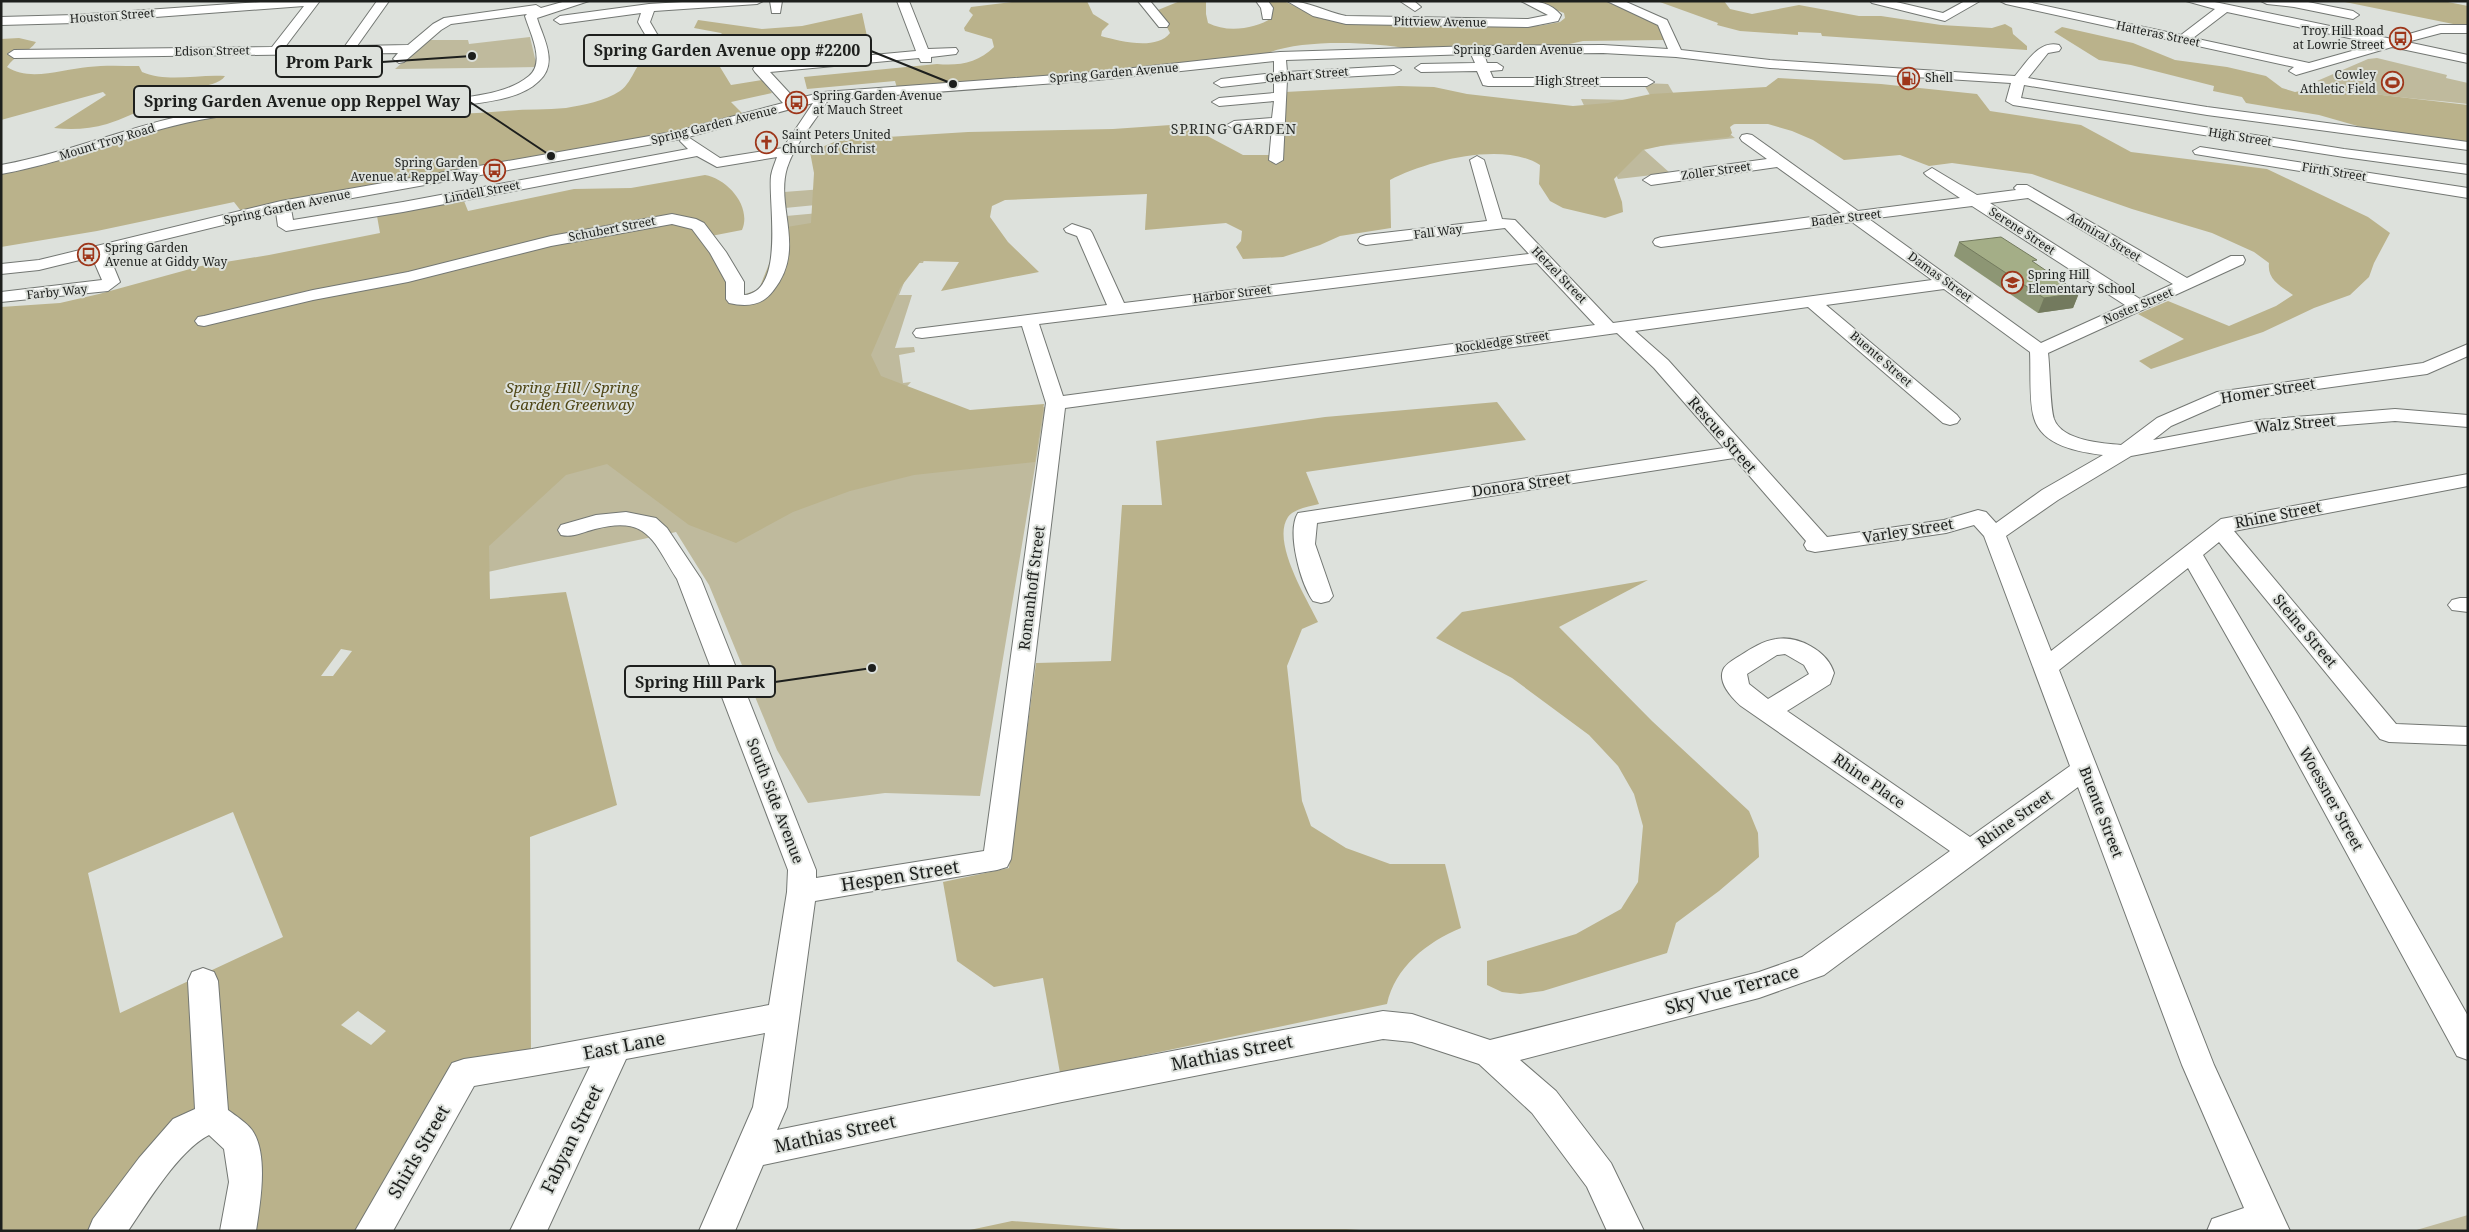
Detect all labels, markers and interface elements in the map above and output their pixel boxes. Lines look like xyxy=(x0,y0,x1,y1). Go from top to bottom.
street label: Houston Street xyxy=(69,4,155,27)
street label: Pittview Avenue xyxy=(1393,12,1487,31)
street label: Hatteras Street xyxy=(2115,16,2202,51)
place label: Troy Hill Road at Lowrie Street xyxy=(2293,22,2385,53)
bus stop icon: Troy Hill Road at Lowrie Street xyxy=(2388,26,2412,50)
callout: Spring Garden Avenue opp #2200 xyxy=(584,35,871,66)
text: Spring Garden Avenue opp #2200 xyxy=(594,39,860,61)
street label: Edison Street xyxy=(174,41,250,60)
street label: Spring Garden Avenue xyxy=(1453,41,1583,58)
callout: Prom Park xyxy=(276,46,382,77)
text: Prom Park xyxy=(286,51,373,73)
street label: Spring Garden Avenue xyxy=(1049,58,1179,87)
street label: Gebhart Street xyxy=(1265,62,1349,87)
fuel station icon: Shell xyxy=(1897,66,1921,90)
place label: Cowley Athletic Field xyxy=(2300,66,2377,97)
place label: Shell xyxy=(1925,69,1953,86)
sports icon: Cowley Athletic Field xyxy=(2380,70,2404,94)
street label: High Street xyxy=(1535,72,1599,89)
callout: Spring Garden Avenue opp Reppel Way xyxy=(134,86,470,117)
place label: Spring Garden Avenue at Mauch Street xyxy=(813,87,942,118)
text: Spring Garden Avenue opp Reppel Way xyxy=(144,90,461,112)
bus stop icon: Spring Garden Avenue at Mauch Street xyxy=(785,91,809,115)
street label: Spring Garden Avenue xyxy=(649,101,779,148)
street label: Mount Troy Road xyxy=(57,119,157,164)
district label: SPRING GARDEN xyxy=(1171,119,1297,138)
street label: High Street xyxy=(2207,123,2273,150)
place label: Saint Peters United Church of Christ xyxy=(782,126,892,157)
church icon: Saint Peters United Church of Christ xyxy=(754,130,778,154)
place label: Spring Garden Avenue at Reppel Way xyxy=(351,154,478,185)
street label: Zoller Street xyxy=(1680,157,1752,184)
bus stop icon: Spring Garden Avenue at Reppel Way xyxy=(482,158,506,182)
street label: Firth Street xyxy=(2301,158,2368,185)
street label: Lindell Street xyxy=(443,176,521,207)
street label: Spring Garden Avenue xyxy=(222,185,352,228)
street label: Serene Street xyxy=(1986,203,2059,258)
street label: Bader Street xyxy=(1810,205,1882,230)
street label: Admiral Street xyxy=(2064,208,2144,265)
street label: Schubert Street xyxy=(567,212,657,245)
street label: Fall Way xyxy=(1413,220,1463,243)
place label: Spring Garden Avenue at Giddy Way xyxy=(105,239,227,270)
street label: Hetzel Street xyxy=(1528,242,1591,307)
bus stop icon: Spring Garden Avenue at Giddy Way xyxy=(77,243,101,267)
street label: Damas Street xyxy=(1905,248,1976,306)
place label: Spring Hill Elementary School xyxy=(2028,266,2136,297)
school or university icon: Spring Hill Elementary School xyxy=(2000,270,2024,294)
street label: Farby Way xyxy=(26,280,88,303)
street label: Harbor Street xyxy=(1192,280,1272,307)
street label: Noster Street xyxy=(2100,283,2175,328)
street label: Rockledge Street xyxy=(1454,326,1550,357)
street label: Buente Street xyxy=(1847,327,1916,390)
street label: Homer Street xyxy=(2219,373,2317,407)
park label: Spring Hill / Spring Garden Greenway xyxy=(505,377,639,414)
street label: Rescue Street xyxy=(1684,392,1762,477)
street label: Walz Street xyxy=(2254,410,2336,437)
street label: Donora Street xyxy=(1471,467,1571,501)
street label: Rhine Street xyxy=(2233,496,2323,532)
street label: Varley Street xyxy=(1861,513,1955,547)
street label: Romanhoff Street xyxy=(1013,524,1049,651)
street label: Steine Street xyxy=(2269,590,2342,671)
callout: Spring Hill Park xyxy=(625,666,775,697)
text: Spring Hill Park xyxy=(635,671,766,693)
street label: South Side Avenue xyxy=(743,735,809,866)
street label: Woessner Street xyxy=(2295,743,2369,854)
street label: Rhine Place xyxy=(1830,748,1909,812)
street label: Buente Street xyxy=(2075,763,2128,860)
street label: Rhine Street xyxy=(1973,785,2056,851)
street label: Hespen Street xyxy=(839,854,961,896)
street label: Sky Vue Terrace xyxy=(1662,958,1801,1020)
street label: East Lane xyxy=(581,1025,667,1065)
street label: Mathias Street xyxy=(1169,1028,1295,1076)
street label: Fabyan Street xyxy=(535,1080,608,1197)
street label: Shirls Street xyxy=(382,1100,455,1203)
street label: Mathias Street xyxy=(772,1108,898,1158)

